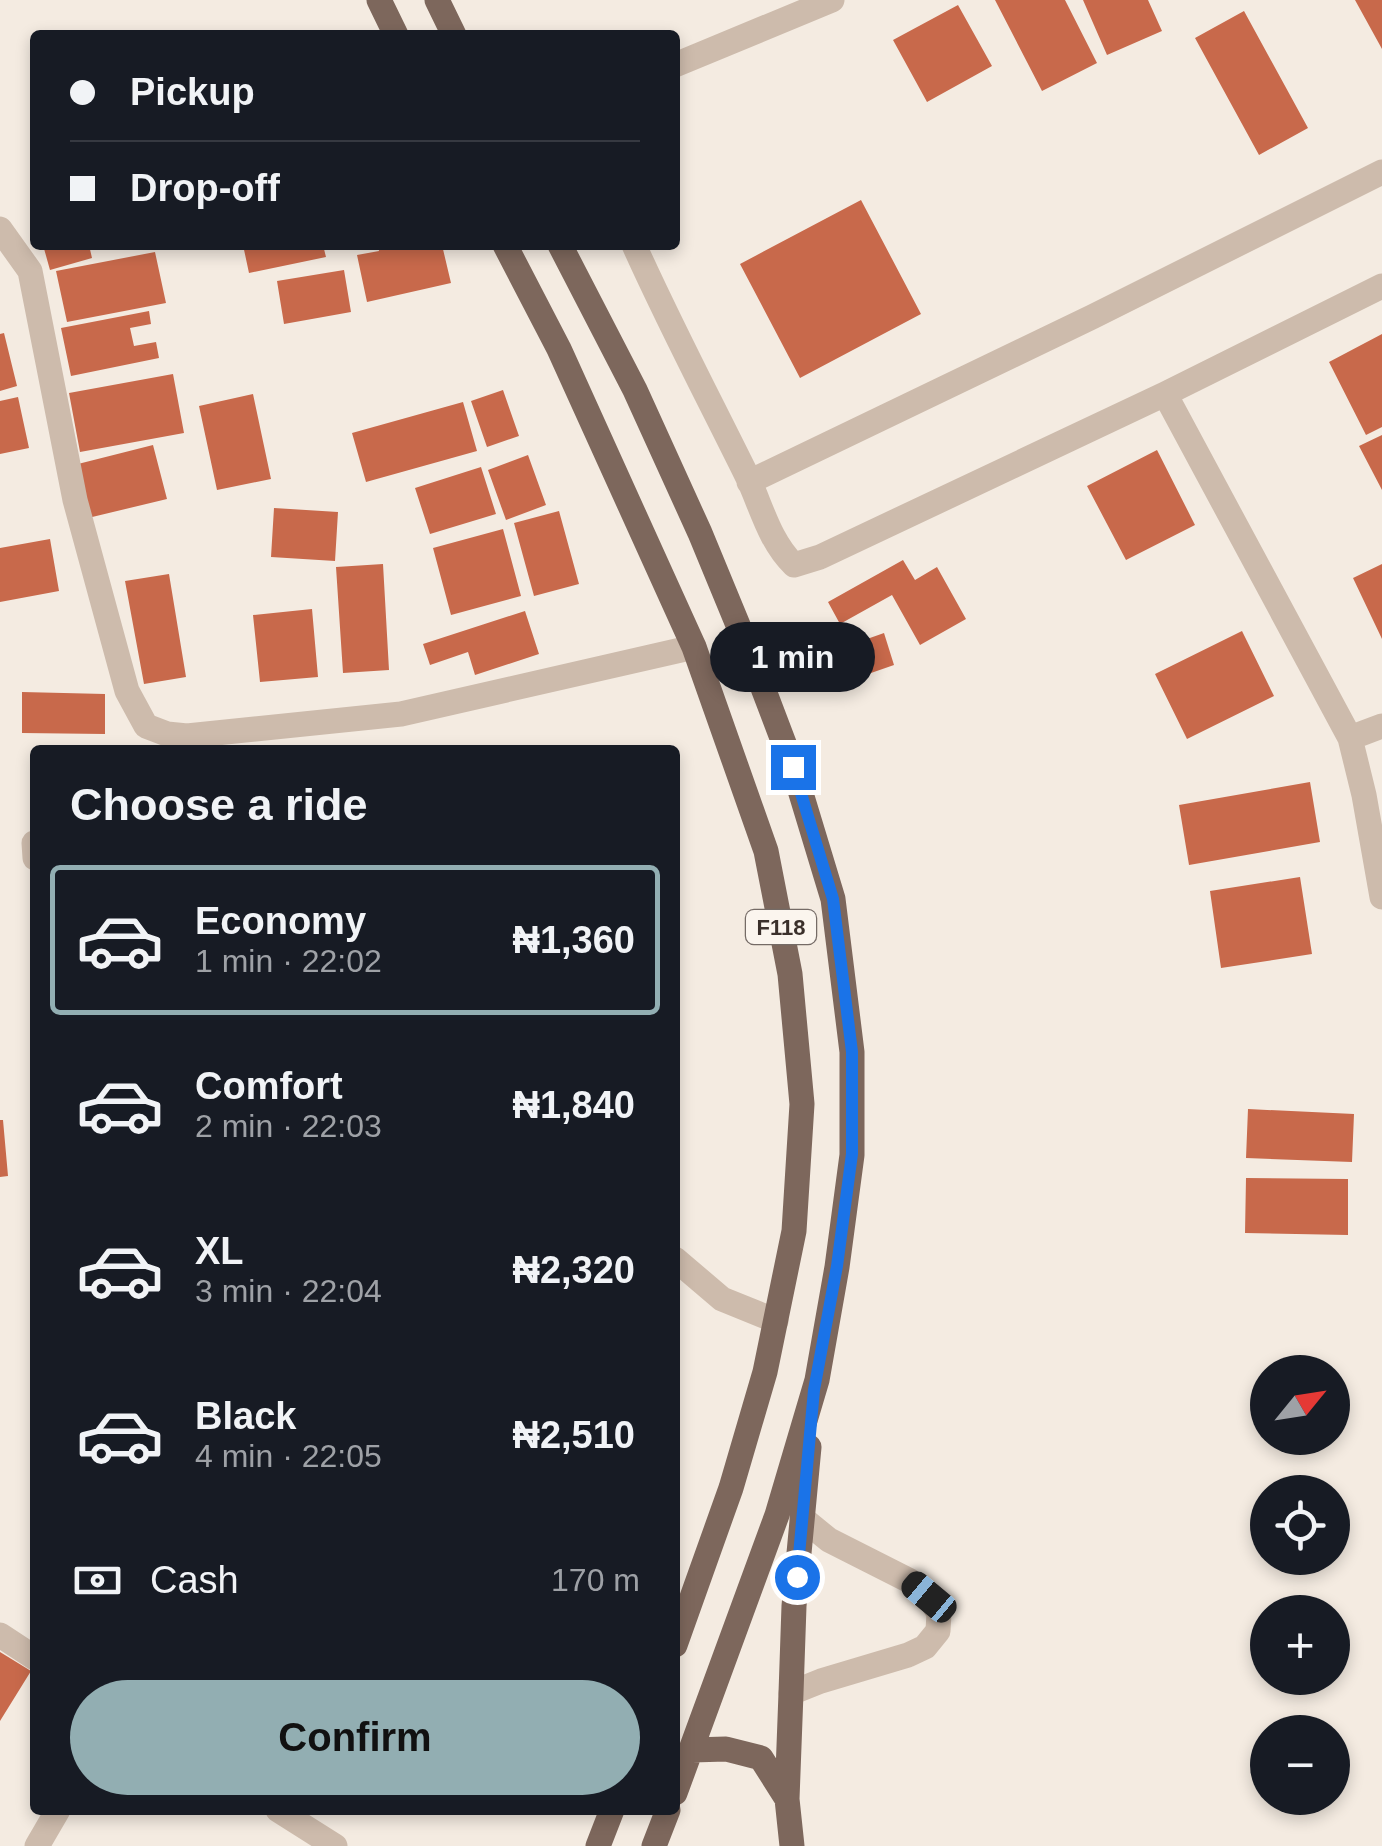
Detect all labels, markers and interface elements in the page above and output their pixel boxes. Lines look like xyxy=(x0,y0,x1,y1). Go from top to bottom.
text: Pickup xyxy=(130,71,255,113)
text: Drop-off xyxy=(130,167,280,209)
callout: 1 min xyxy=(710,622,876,692)
text: 1 min xyxy=(751,639,834,675)
route end xyxy=(771,745,816,790)
text: Choose a ride xyxy=(70,779,368,830)
icon: car xyxy=(75,895,165,985)
text: Economy xyxy=(195,900,366,942)
road number: F118 xyxy=(746,910,816,944)
text: ₦1,360 xyxy=(512,919,635,961)
text: 1 min · 22:02 xyxy=(195,943,382,979)
icon: car xyxy=(75,1060,165,1150)
text: Comfort xyxy=(195,1065,343,1107)
text: ₦1,840 xyxy=(512,1084,635,1126)
text: 2 min · 22:03 xyxy=(195,1108,382,1144)
icon: car xyxy=(75,1225,165,1315)
text: XL xyxy=(195,1230,244,1272)
text: ₦2,320 xyxy=(512,1249,635,1291)
text: 3 min · 22:04 xyxy=(195,1273,382,1309)
north arrow xyxy=(1250,1355,1350,1455)
map controls xyxy=(1250,1355,1350,1815)
icon: car xyxy=(75,1390,165,1480)
text: Black xyxy=(195,1395,296,1437)
text: ₦2,510 xyxy=(512,1414,635,1456)
text: 4 min · 22:05 xyxy=(195,1438,382,1474)
button: locate xyxy=(1250,1475,1350,1575)
icon: cash xyxy=(70,1553,125,1608)
route start xyxy=(775,1555,820,1600)
text: Cash xyxy=(150,1559,239,1601)
text: 170 m xyxy=(551,1562,640,1598)
car xyxy=(896,1566,962,1628)
button: + xyxy=(1250,1595,1350,1695)
button: Confirm xyxy=(70,1680,640,1795)
button: − xyxy=(1250,1715,1350,1815)

